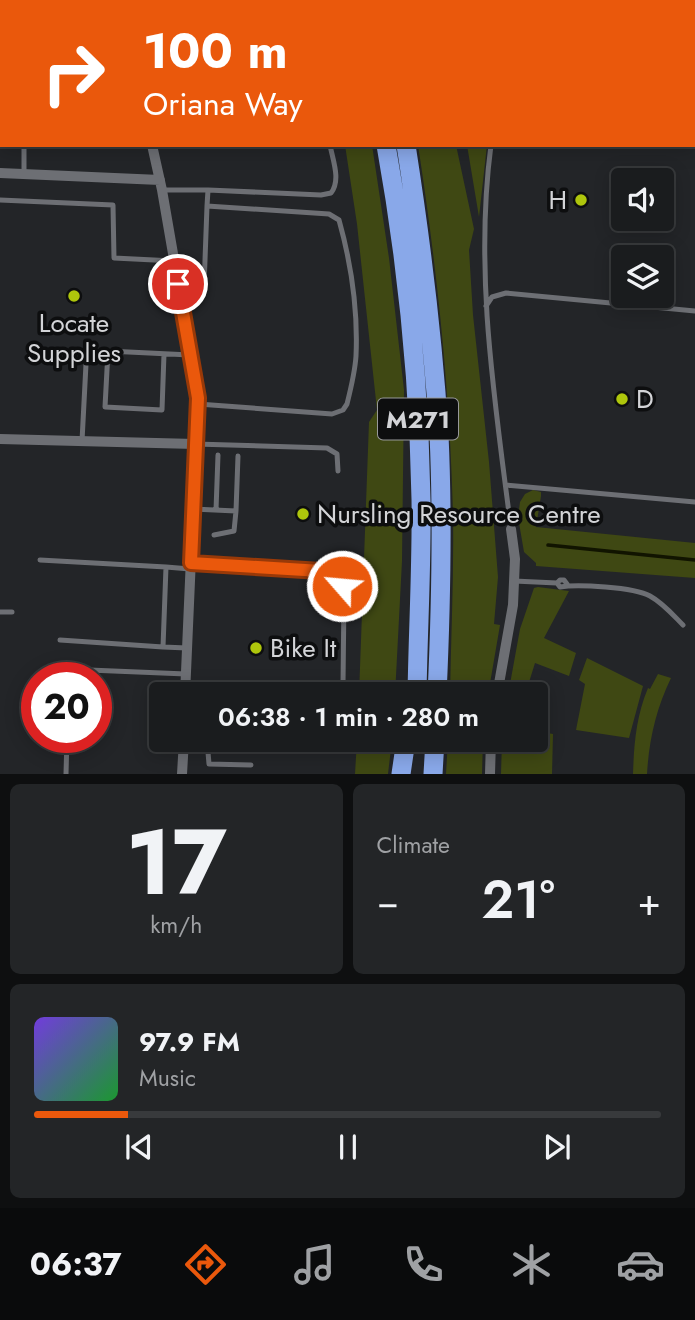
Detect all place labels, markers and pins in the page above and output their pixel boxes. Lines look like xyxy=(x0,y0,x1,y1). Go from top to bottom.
place label: H xyxy=(548,181,567,219)
marker: H xyxy=(573,192,589,208)
pin xyxy=(148,254,208,314)
marker: Locate Supplies xyxy=(66,288,82,304)
place label: Locate Supplies xyxy=(27,304,121,372)
place label: D xyxy=(636,380,654,418)
marker: D xyxy=(614,391,630,407)
place label: Nursling Resource Centre xyxy=(317,495,601,533)
marker: Nursling Resource Centre xyxy=(295,506,311,522)
place label: Bike It xyxy=(270,629,337,667)
marker: Bike It xyxy=(248,640,264,656)

